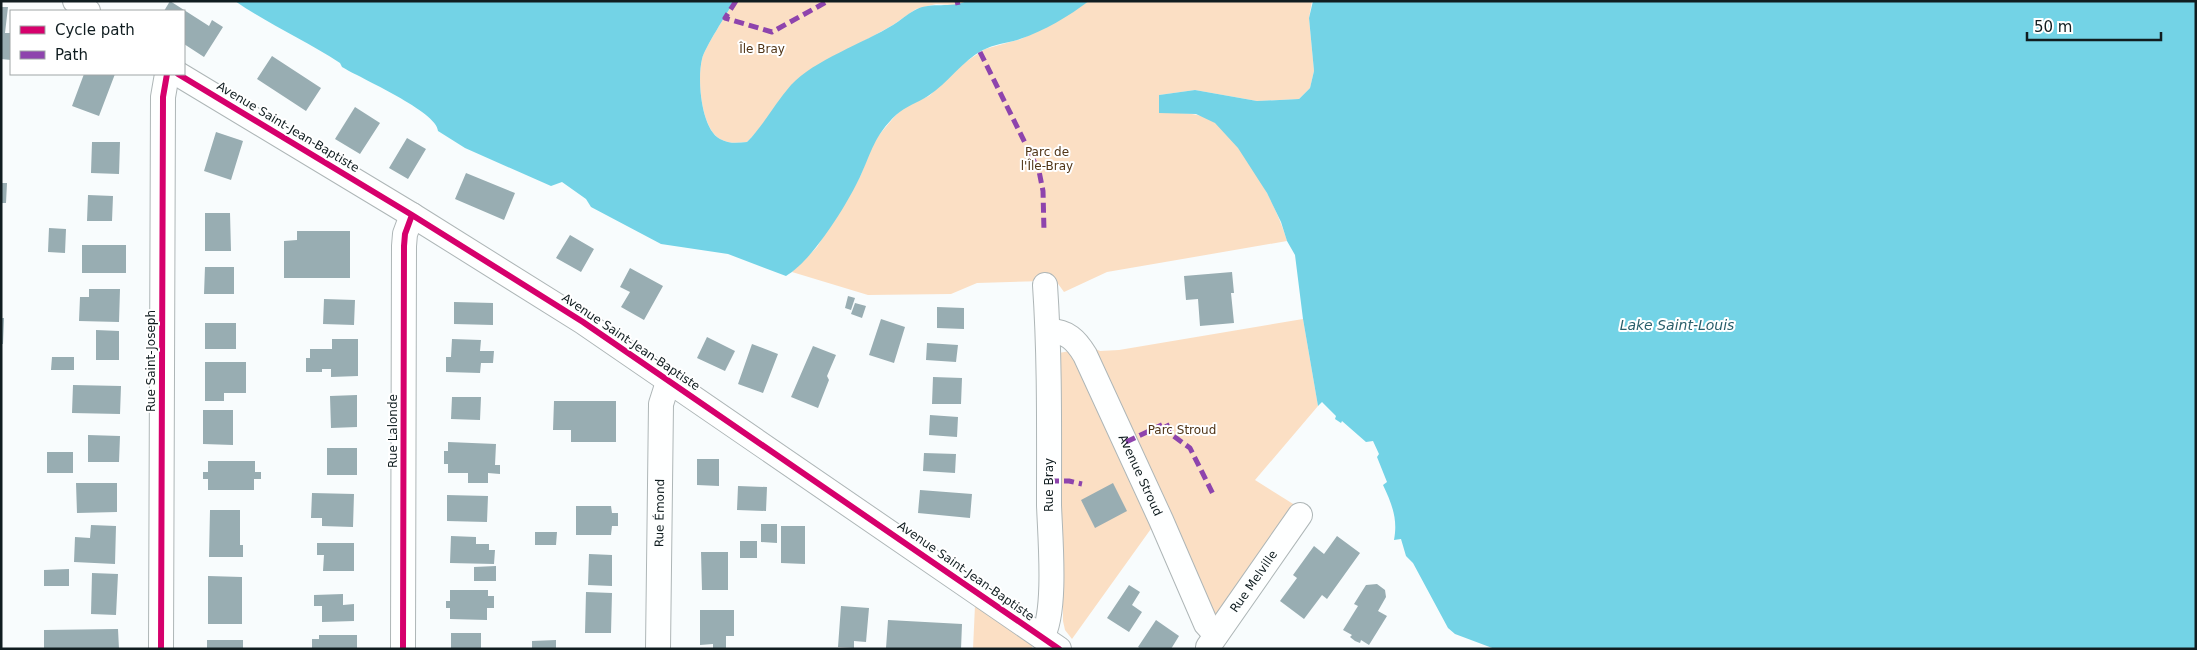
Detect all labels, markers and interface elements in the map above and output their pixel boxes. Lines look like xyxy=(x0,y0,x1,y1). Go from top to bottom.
legend xyxy=(10,10,185,75)
scale bar xyxy=(2027,10,2161,42)
text: 50 m xyxy=(2034,18,2072,36)
text: Cycle path xyxy=(55,21,135,39)
park label: Île Bray xyxy=(738,41,785,56)
text: Path xyxy=(55,46,88,64)
street label: Avenue Saint-Jean-Baptiste xyxy=(214,79,362,175)
park label: Parc de l'Île-Bray xyxy=(1021,145,1073,173)
street label: Avenue Saint-Jean-Baptiste xyxy=(559,291,703,393)
street label: Rue Saint-Joseph xyxy=(144,310,158,412)
water label: Lake Saint-Louis xyxy=(1620,317,1734,333)
street label: Rue Lalonde xyxy=(386,394,400,468)
park label: Parc Stroud xyxy=(1148,423,1216,437)
street label: Avenue Stroud xyxy=(1116,432,1165,518)
street label: Rue Bray xyxy=(1042,458,1056,512)
street label: Rue Émond xyxy=(652,479,667,547)
street label: Avenue Saint-Jean-Baptiste xyxy=(895,518,1037,624)
street label: Rue Melville xyxy=(1227,548,1280,615)

